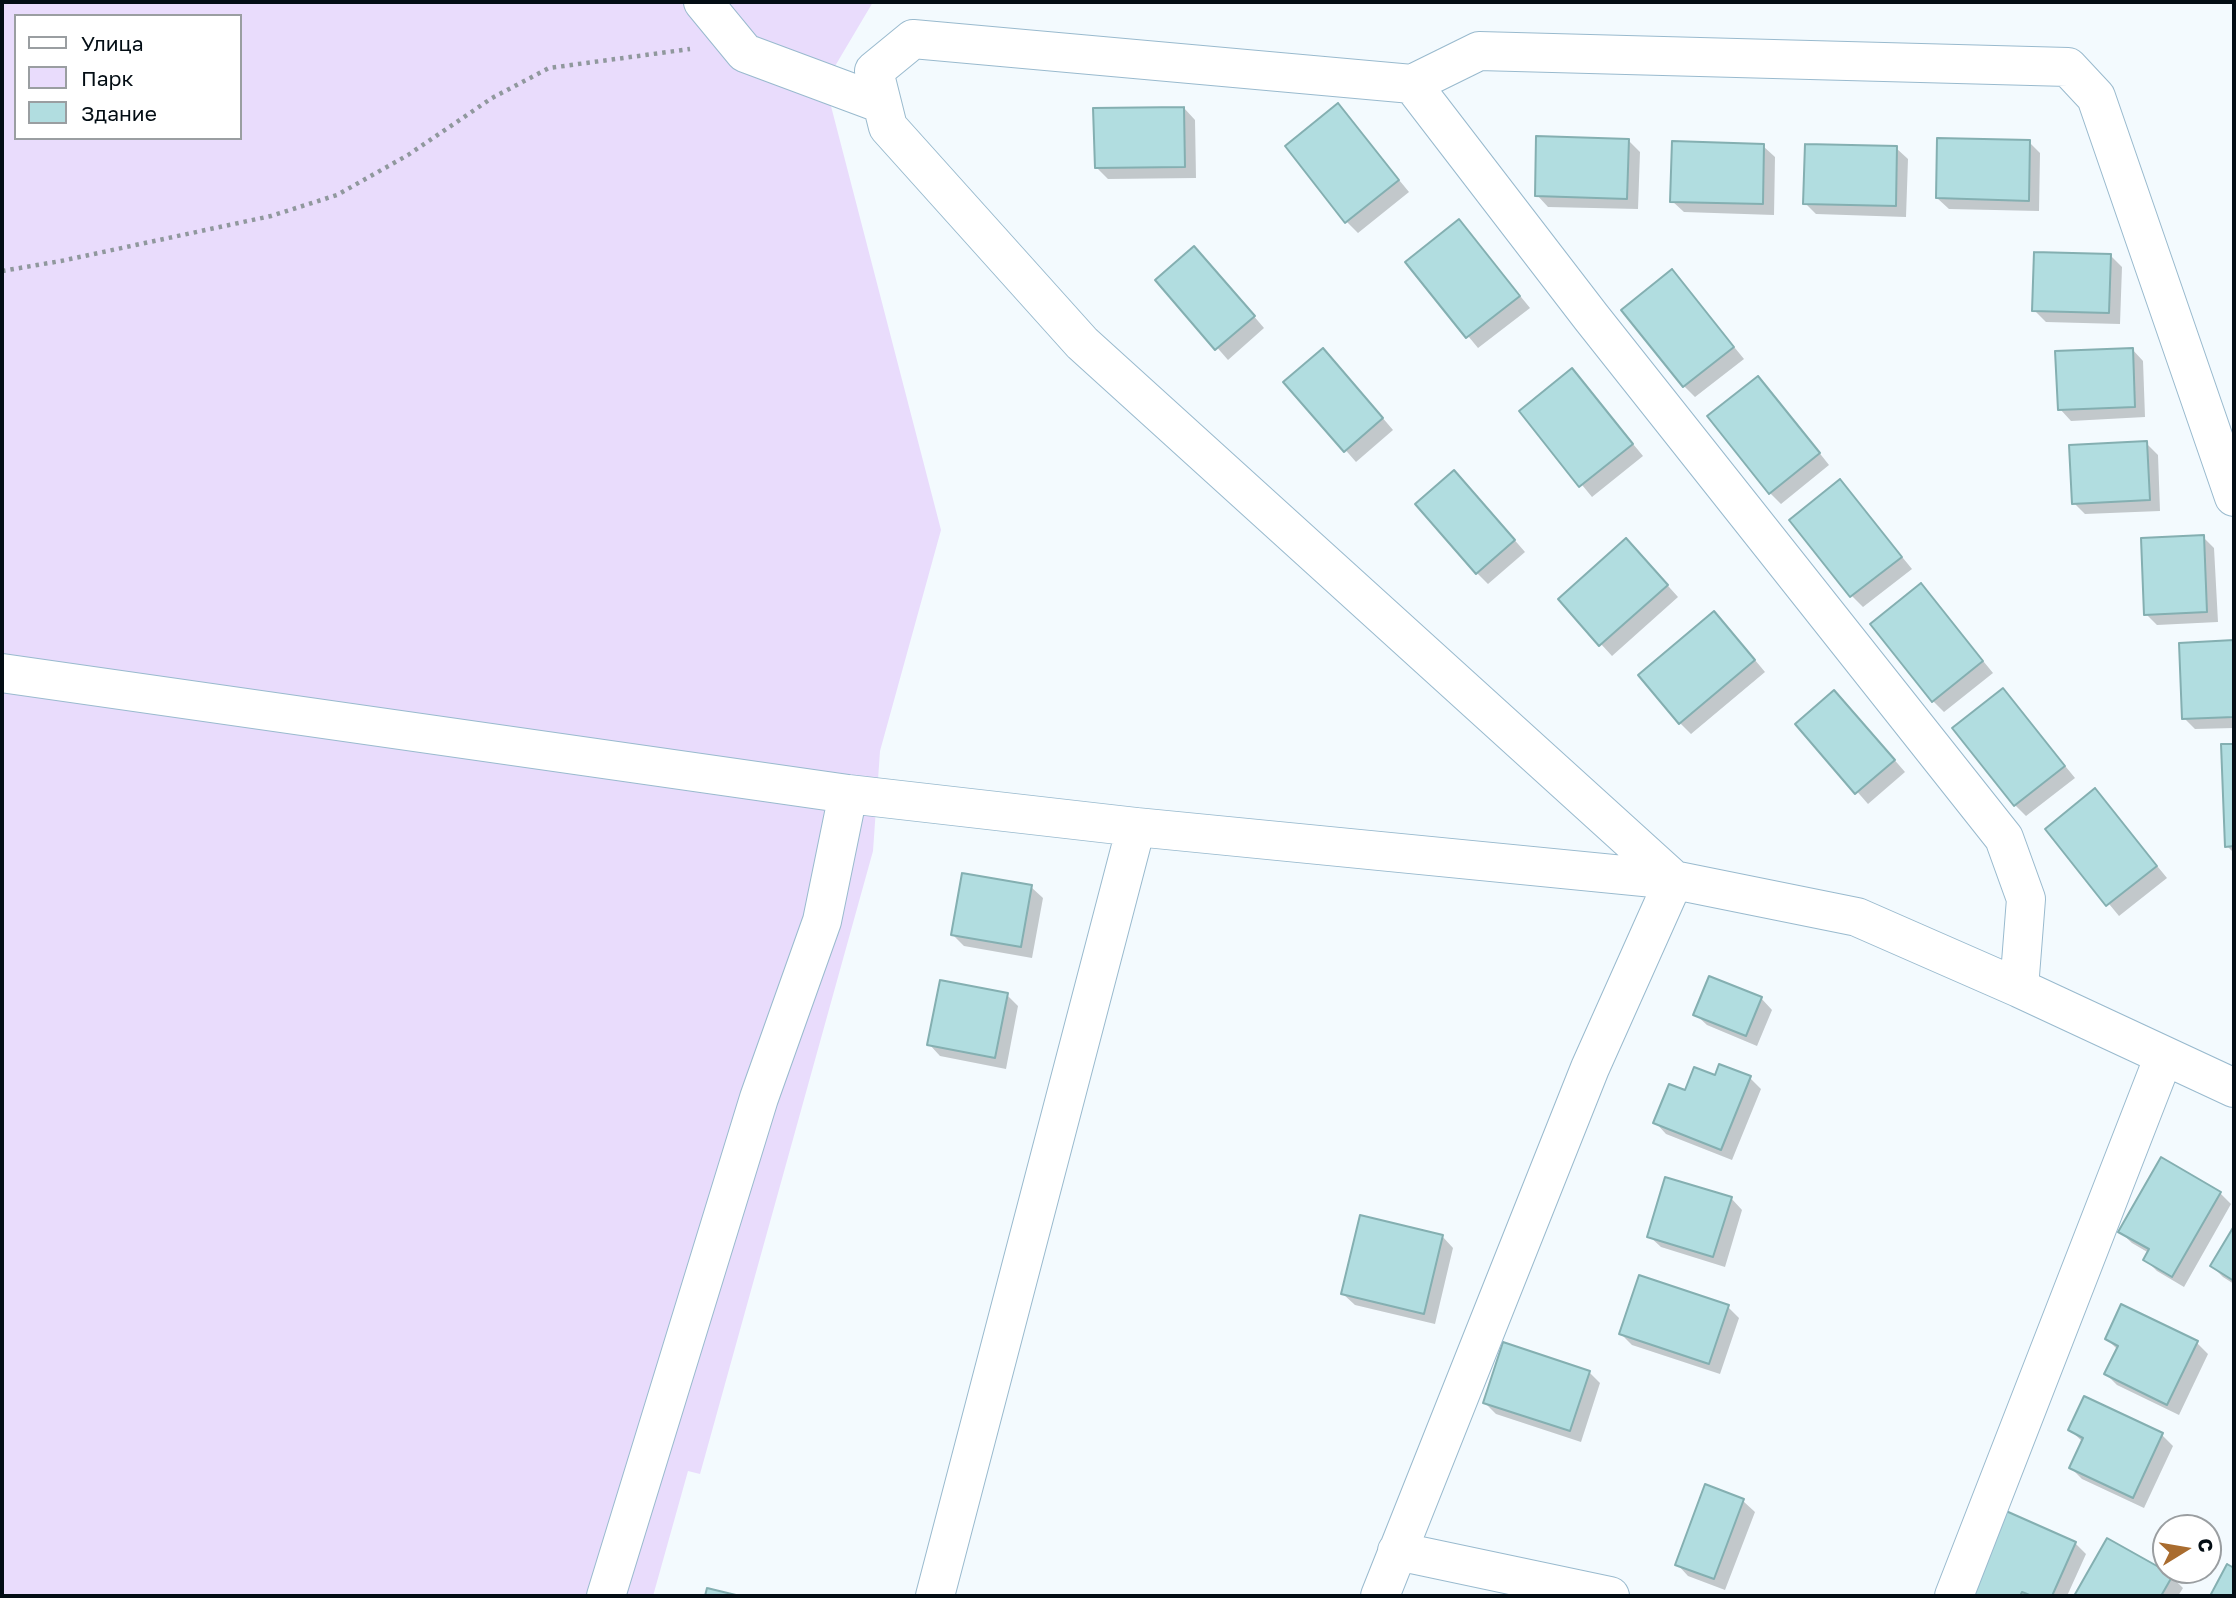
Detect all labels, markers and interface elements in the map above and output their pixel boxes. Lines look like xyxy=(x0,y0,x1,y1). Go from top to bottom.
legend xyxy=(14,14,242,140)
text: Улица xyxy=(81,30,144,56)
text: Парк xyxy=(81,65,134,91)
text: Здание xyxy=(81,100,157,126)
north arrow xyxy=(2152,1514,2222,1584)
text: С xyxy=(2194,1536,2219,1554)

